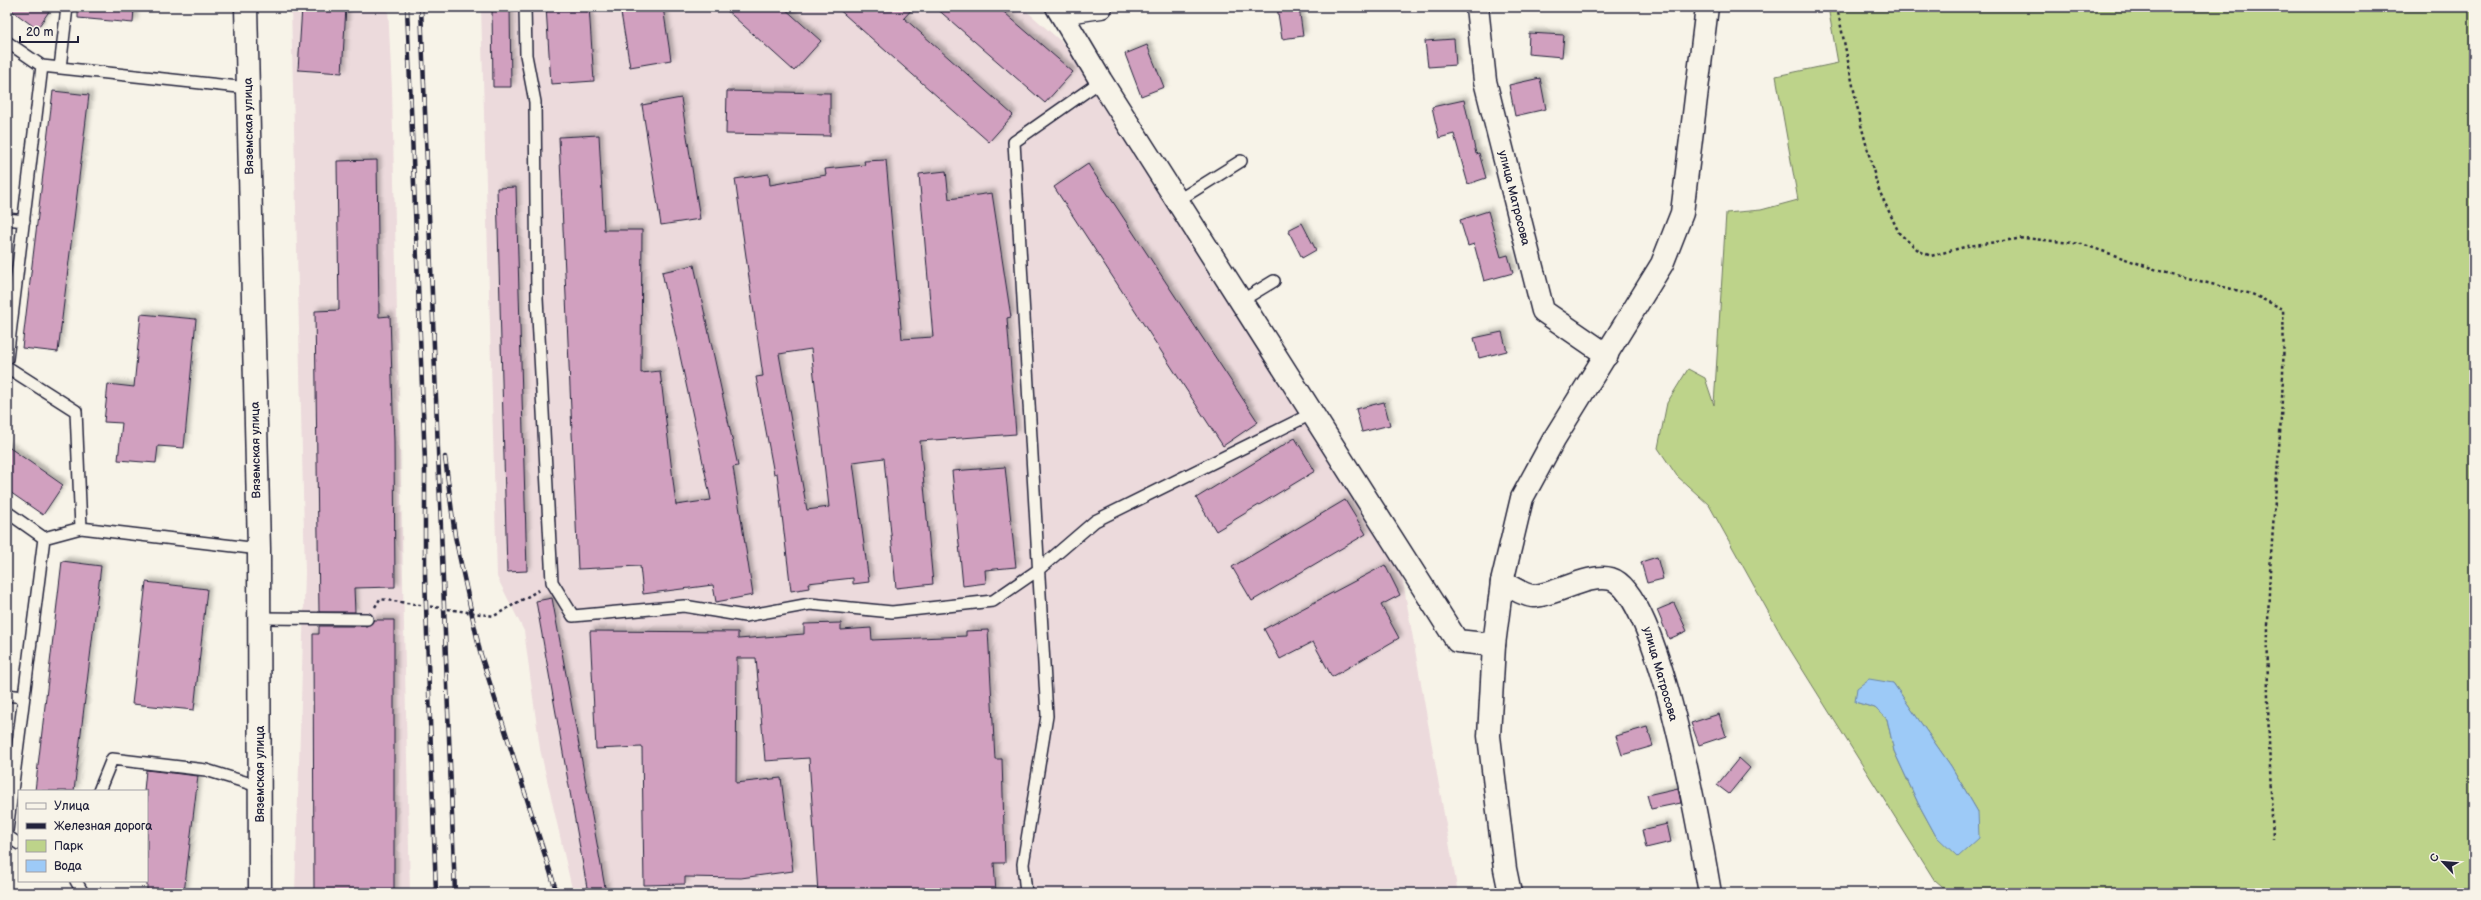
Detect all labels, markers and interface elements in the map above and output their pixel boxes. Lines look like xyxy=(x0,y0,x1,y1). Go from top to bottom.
scale bar xyxy=(20,18,78,44)
text: 20 m xyxy=(26,25,53,40)
street label: Вяземская улица xyxy=(241,77,257,175)
street label: улица Матросова xyxy=(1495,149,1533,247)
street label: Вяземская улица xyxy=(248,401,264,499)
street label: улица Матросова xyxy=(1639,625,1681,723)
street label: Вяземская улица xyxy=(253,726,268,822)
legend xyxy=(18,790,148,882)
text: Улица xyxy=(54,799,90,814)
text: Железная дорога xyxy=(54,819,152,834)
text: Парк xyxy=(54,839,84,854)
north arrow xyxy=(2423,842,2463,882)
text: С xyxy=(2427,851,2442,864)
text: Вода xyxy=(54,859,82,874)

